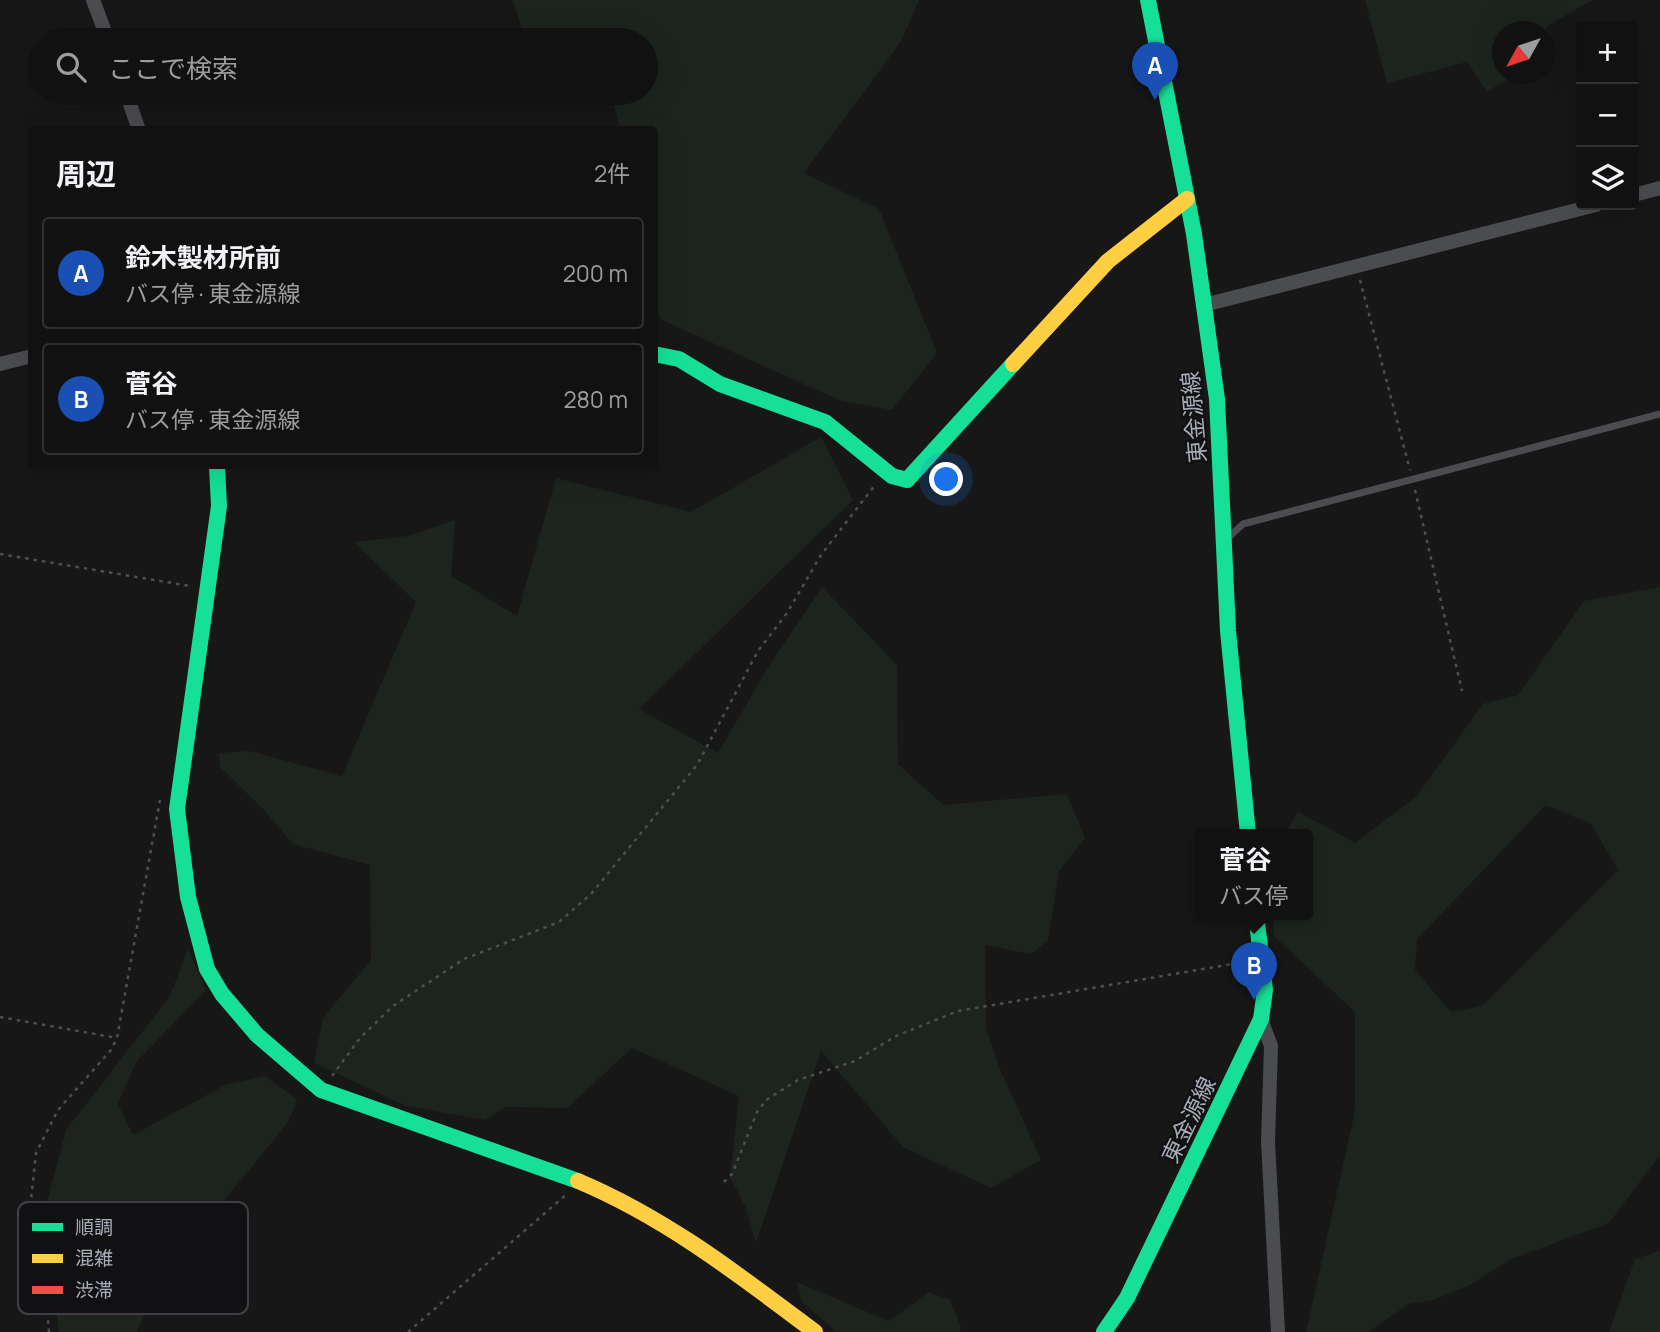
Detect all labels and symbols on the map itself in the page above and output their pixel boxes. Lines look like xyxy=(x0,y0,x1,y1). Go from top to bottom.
north arrow xyxy=(1492,21,1555,84)
pin: A xyxy=(1132,42,1178,100)
street label: 東金源線 xyxy=(1173,370,1213,464)
your location xyxy=(929,462,963,496)
pin: B xyxy=(1231,942,1277,1000)
street label: 東金源線 xyxy=(1154,1071,1223,1168)
legend xyxy=(18,1202,248,1314)
text: 順調 xyxy=(75,1214,113,1240)
text: 混雑 xyxy=(75,1245,113,1271)
text: 渋滞 xyxy=(75,1277,113,1303)

